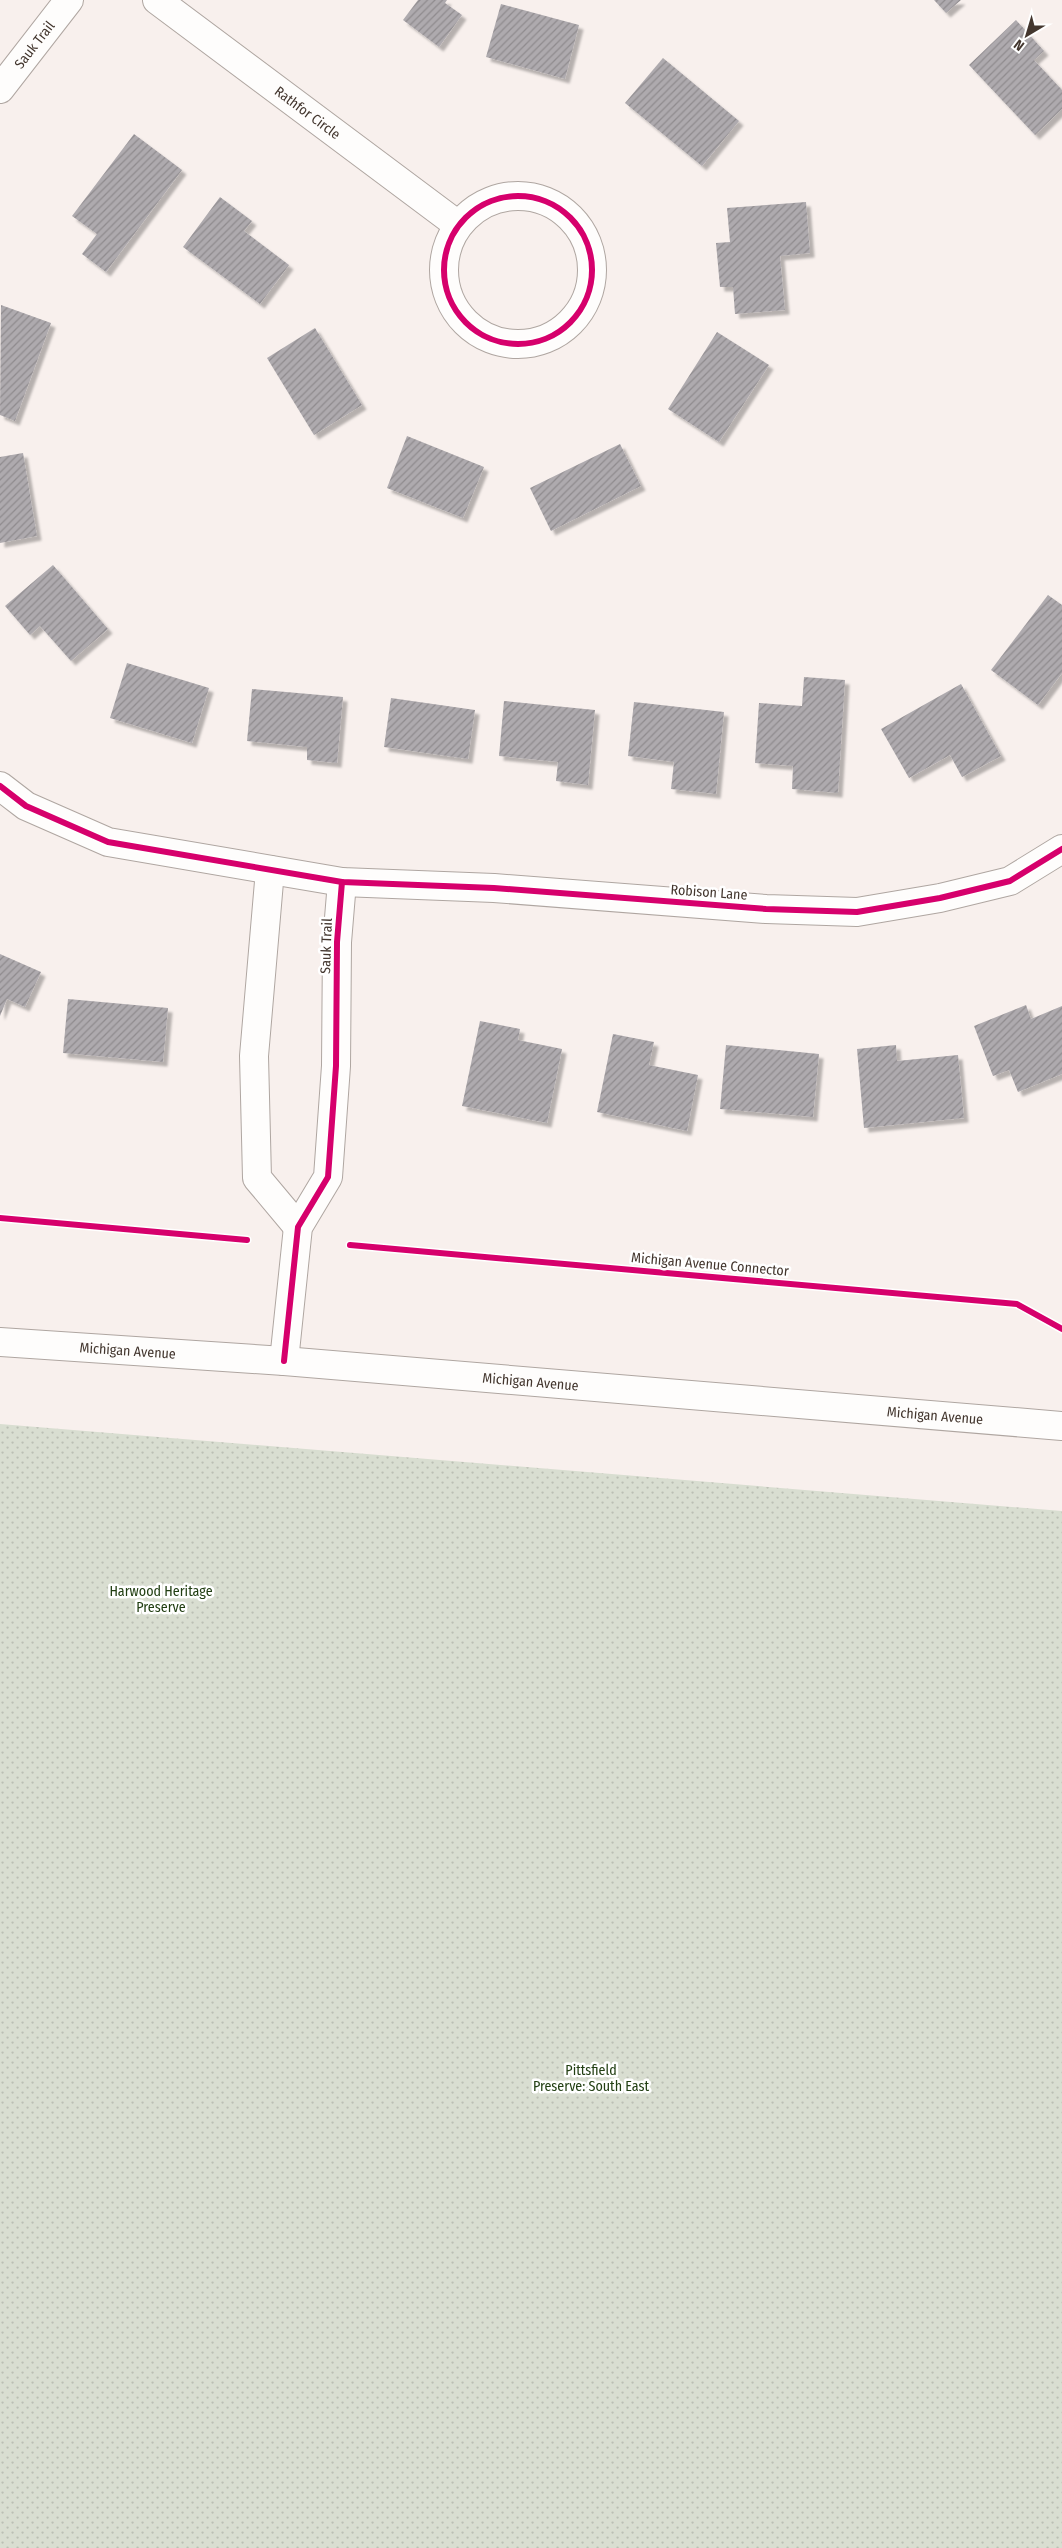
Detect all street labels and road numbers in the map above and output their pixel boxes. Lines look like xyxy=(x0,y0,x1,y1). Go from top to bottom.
street label: Sauk Trail xyxy=(11,18,59,72)
street label: Rathfor Circle xyxy=(271,83,344,143)
street label: Robison Lane xyxy=(670,881,748,904)
street label: Sauk Trail xyxy=(317,918,336,974)
street label: Michigan Avenue Connector xyxy=(630,1249,790,1280)
street label: Michigan Avenue xyxy=(79,1339,176,1363)
street label: Michigan Avenue xyxy=(482,1370,579,1395)
street label: Michigan Avenue xyxy=(886,1403,984,1428)

